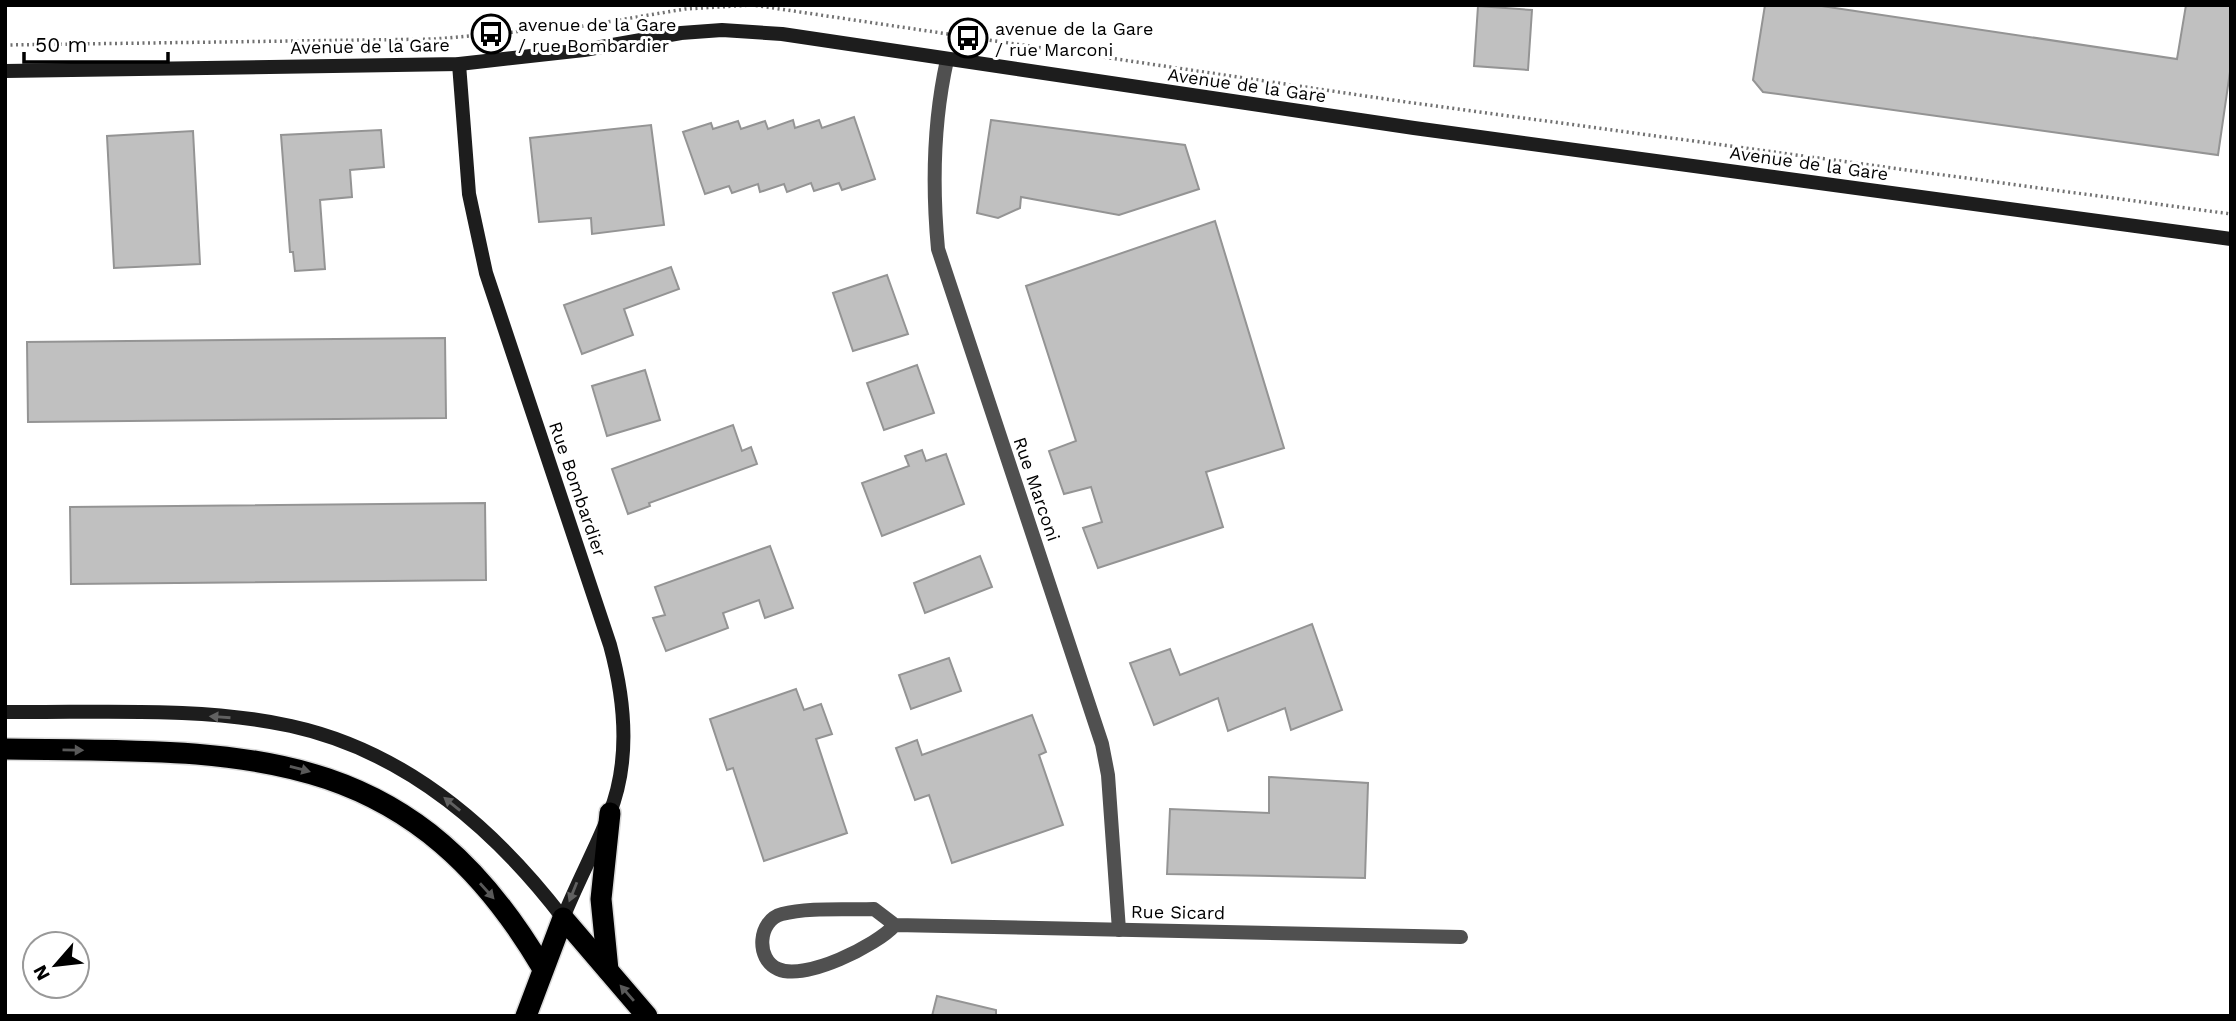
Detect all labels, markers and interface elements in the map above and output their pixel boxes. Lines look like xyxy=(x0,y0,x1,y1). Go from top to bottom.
bus stop icon: avenue de la Gare / rue Bombardier xyxy=(470,13,512,55)
place label: avenue de la Gare / rue Bombardier xyxy=(518,14,676,56)
bus stop icon: avenue de la Gare / rue Marconi xyxy=(947,17,989,59)
place label: avenue de la Gare / rue Marconi xyxy=(995,18,1153,60)
scale bar xyxy=(24,21,168,65)
text: 50 m xyxy=(35,32,87,57)
street label: Avenue de la Gare xyxy=(290,34,450,58)
street label: Avenue de la Gare xyxy=(1166,63,1328,107)
street label: Avenue de la Gare xyxy=(1728,141,1890,185)
street label: Rue Bombardier xyxy=(545,419,611,559)
street label: Rue Marconi xyxy=(1009,434,1065,544)
one-way arrow xyxy=(209,711,231,722)
one-way arrow xyxy=(63,744,85,756)
one-way arrow xyxy=(289,764,311,775)
one-way arrow xyxy=(443,797,460,812)
one-way arrow xyxy=(479,882,495,899)
one-way arrow xyxy=(568,882,579,903)
street label: Rue Sicard xyxy=(1131,901,1225,923)
north arrow xyxy=(21,930,91,1000)
text: N xyxy=(28,961,55,984)
one-way arrow xyxy=(619,984,635,1002)

